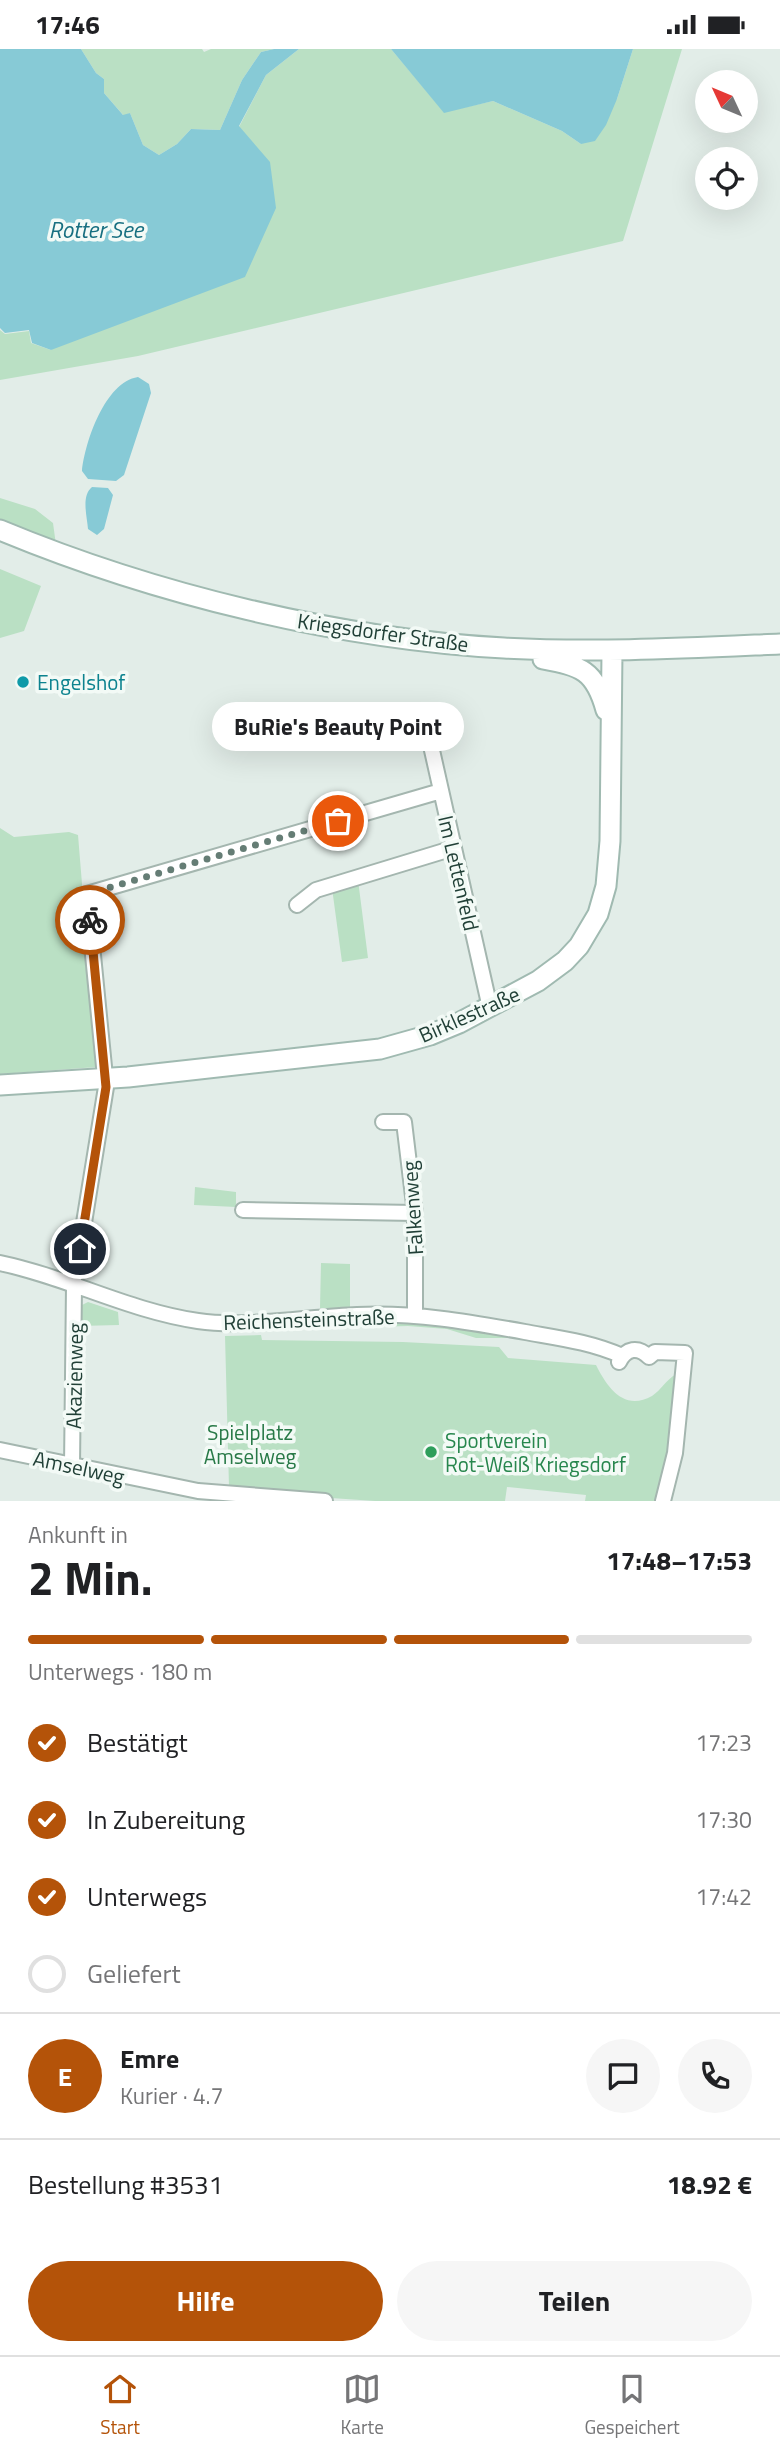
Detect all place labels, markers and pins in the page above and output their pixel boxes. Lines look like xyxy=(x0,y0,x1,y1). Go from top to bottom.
place label: Engelshof xyxy=(37,666,125,698)
marker: Engelshof xyxy=(15,674,31,690)
callout: BuRie's Beauty Point xyxy=(212,702,464,751)
pin xyxy=(308,791,368,851)
pin xyxy=(50,1219,110,1279)
place label: Sportverein Rot-Weiß Kriegsdorf xyxy=(445,1424,626,1480)
marker: Sportverein Rot-Weiß Kriegsdorf xyxy=(423,1444,439,1460)

